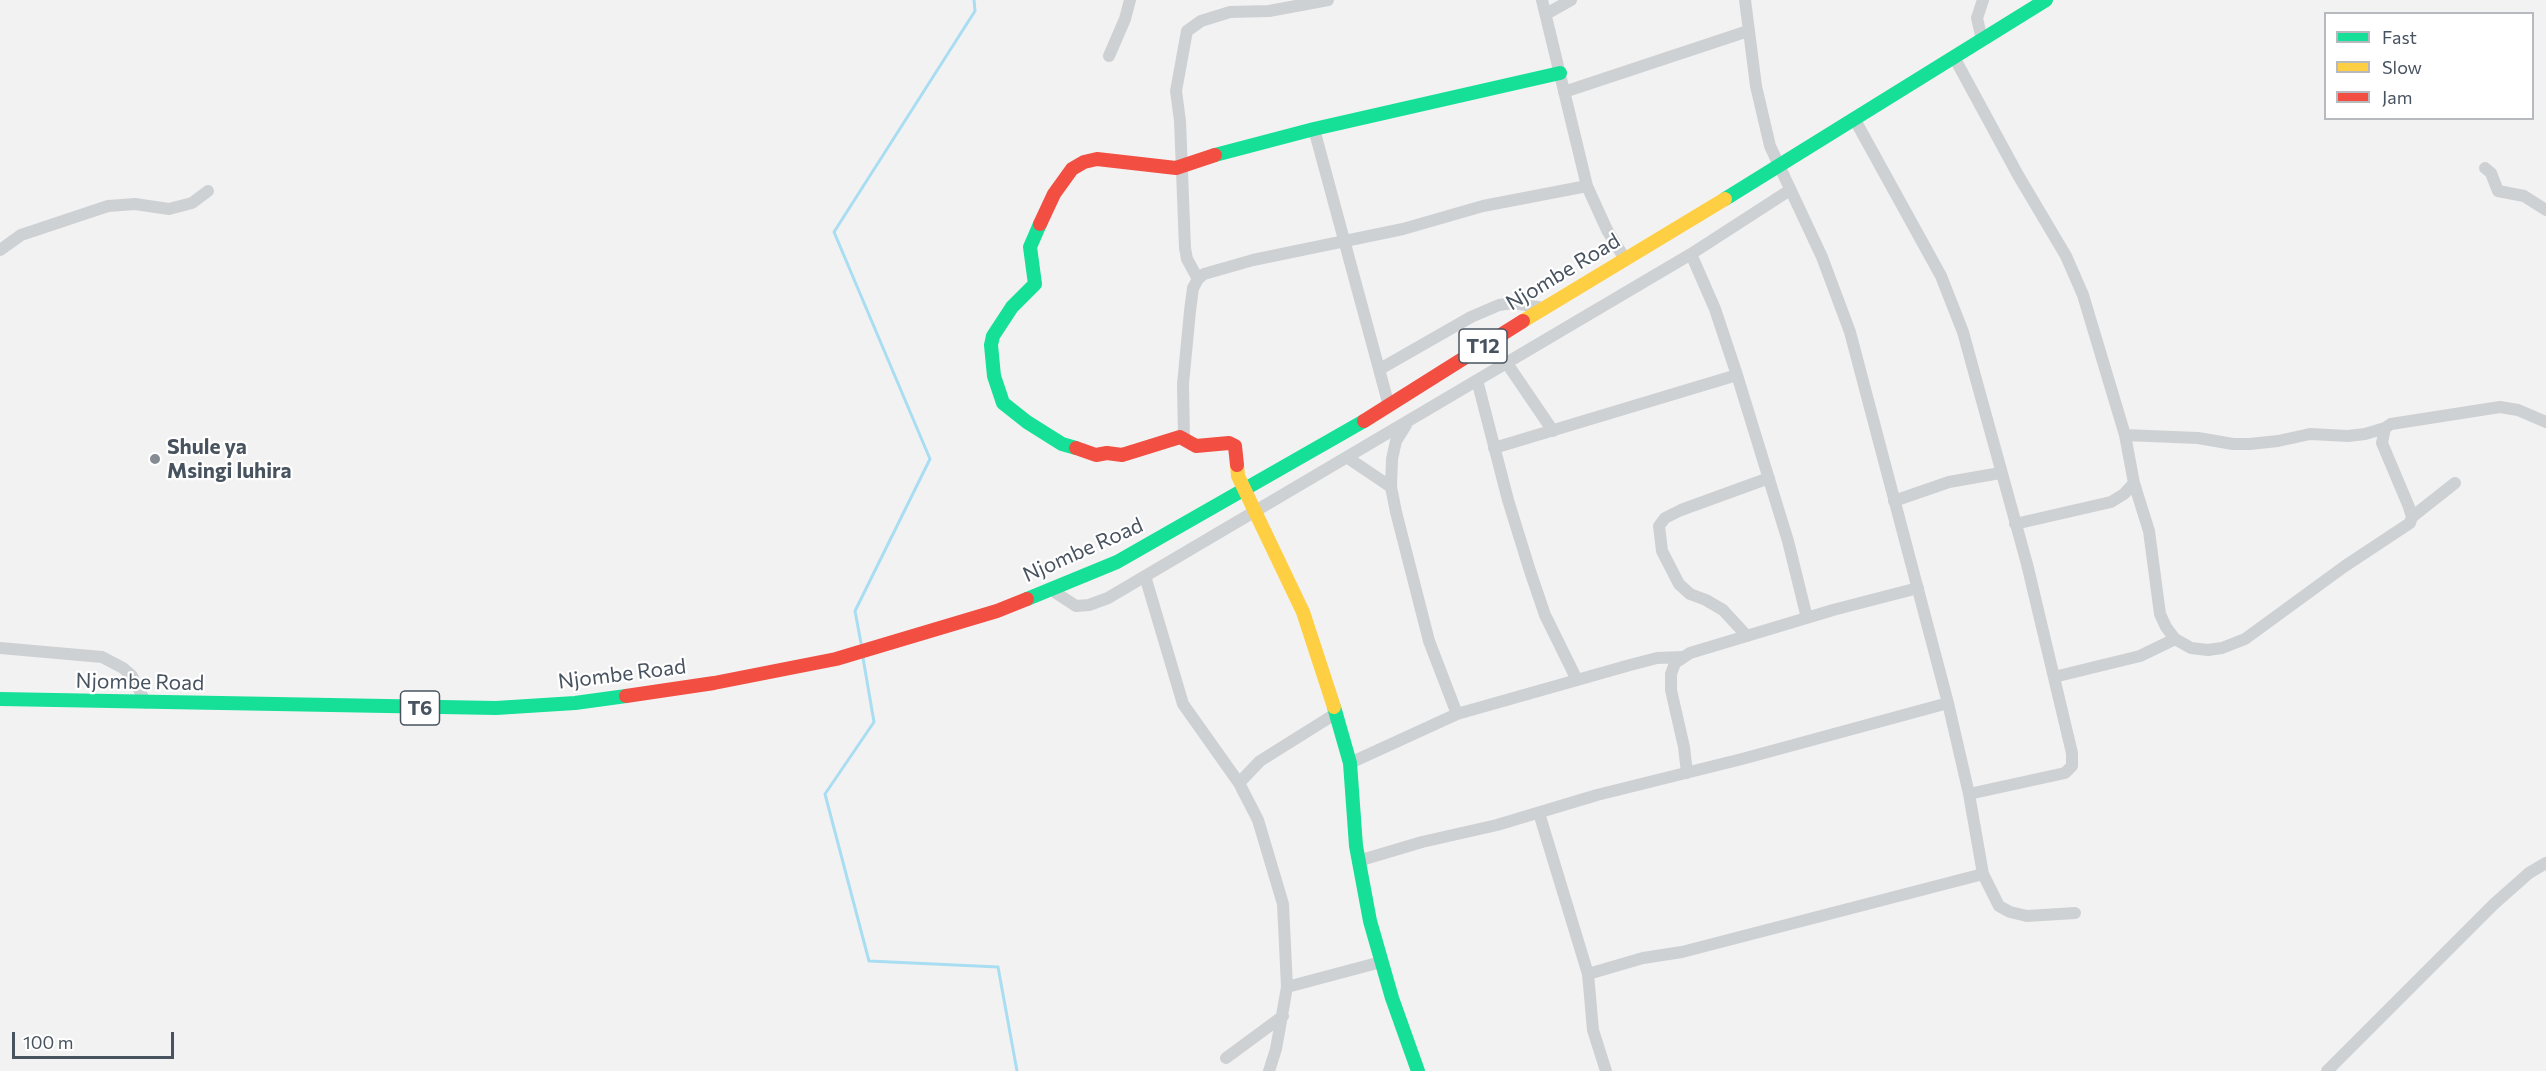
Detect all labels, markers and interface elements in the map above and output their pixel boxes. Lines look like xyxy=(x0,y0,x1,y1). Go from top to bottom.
legend xyxy=(2324,12,2534,120)
text: Fast xyxy=(2382,26,2417,48)
text: Slow xyxy=(2382,56,2422,78)
text: Jam xyxy=(2382,86,2412,108)
street label: Njombe Road xyxy=(1501,228,1625,316)
road number: T12 xyxy=(1459,329,1507,363)
place label: Shule ya Msingi luhira xyxy=(167,434,292,484)
marker: Shule ya Msingi luhira xyxy=(148,452,162,466)
street label: Njombe Road xyxy=(1019,512,1147,588)
street label: Njombe Road xyxy=(557,654,687,694)
street label: Njombe Road xyxy=(75,668,205,696)
road number: T6 xyxy=(400,691,440,725)
scale bar xyxy=(15,1020,177,1058)
text: 100 m xyxy=(23,1031,73,1053)

